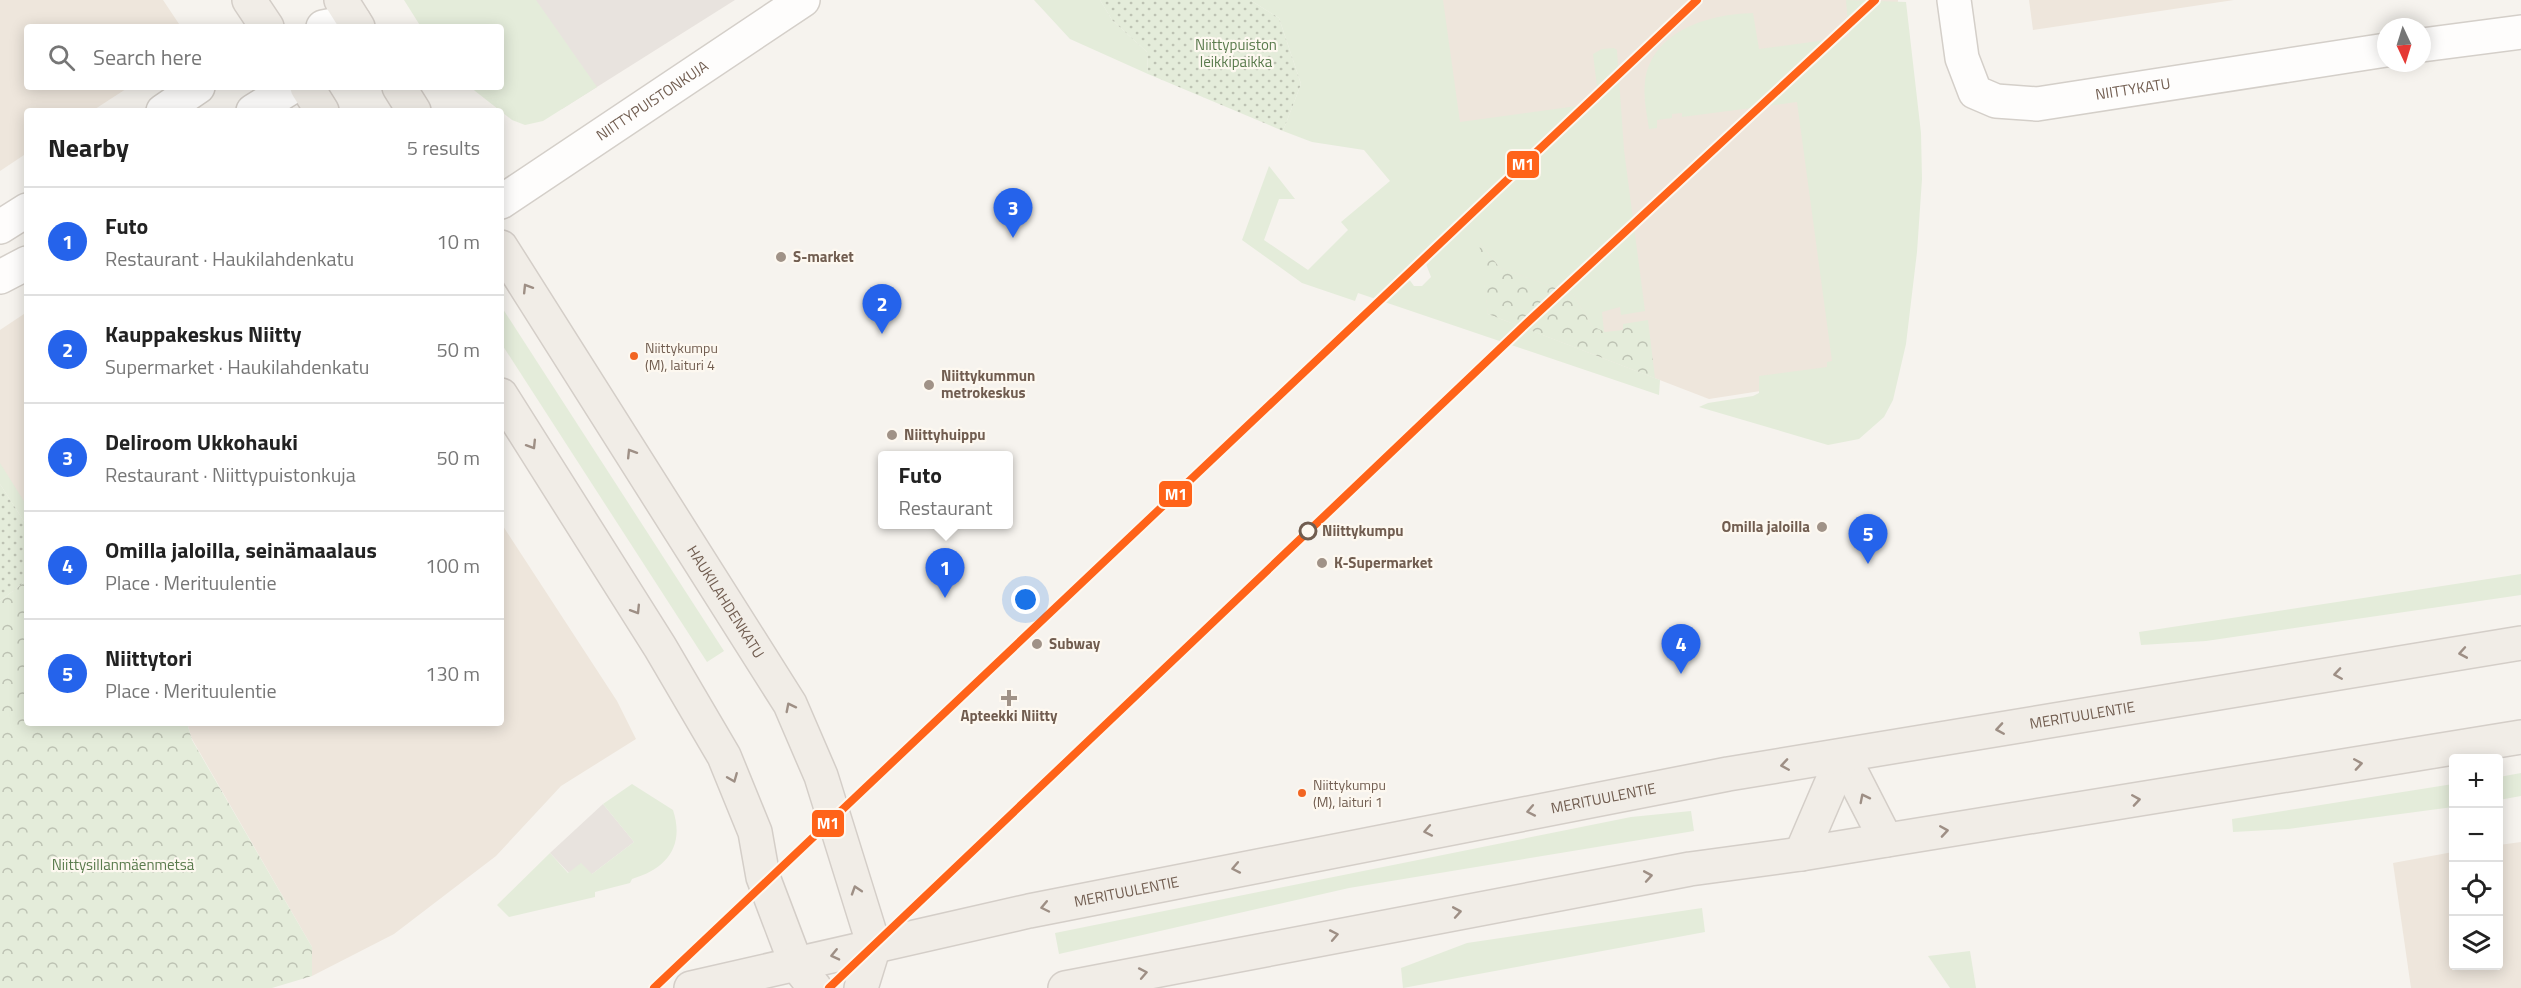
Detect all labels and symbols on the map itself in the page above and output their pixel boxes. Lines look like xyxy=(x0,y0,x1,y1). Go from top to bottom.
north arrow xyxy=(2377,18,2431,72)
park label: Niittypuiston leikkipaikka xyxy=(1195,33,1277,73)
street label: NIITTYPUISTONKUJA xyxy=(591,54,713,146)
street label: NIITTYKATU xyxy=(2094,72,2172,106)
line badge: M1 xyxy=(1506,150,1540,179)
text: M1 xyxy=(1512,152,1534,176)
pin: 3 xyxy=(994,188,1032,238)
place label: S-market xyxy=(793,245,854,268)
marker: S-market xyxy=(774,250,788,264)
one-way arrow xyxy=(522,284,534,294)
pin: 2 xyxy=(862,284,902,334)
place label: Niittykumpu (M), laituri 4 xyxy=(645,337,718,375)
marker: Niittykumpu (M), laituri 4 xyxy=(628,350,640,362)
place label: Niittykummun metrokeskus xyxy=(941,364,1035,404)
marker: Niittykummun metrokeskus xyxy=(922,378,936,392)
place label: Niittyhuippu xyxy=(904,423,986,446)
marker: Niittyhuippu xyxy=(885,428,899,442)
one-way arrow xyxy=(525,439,537,449)
one-way arrow xyxy=(626,449,638,459)
line badge: M1 xyxy=(1158,480,1193,508)
text: M1 xyxy=(1165,482,1187,506)
pin: 5 xyxy=(1848,514,1888,564)
place label: Omilla jaloilla xyxy=(1721,515,1810,538)
place label: Niittykumpu xyxy=(1322,519,1404,542)
marker: Omilla jaloilla xyxy=(1815,520,1829,534)
marker: Niittykumpu xyxy=(1299,522,1317,540)
street label: HAUKILAHDENKATU xyxy=(682,541,770,663)
pin: 1 xyxy=(926,548,964,598)
place label: K-Supermarket xyxy=(1334,551,1433,574)
marker: K-Supermarket xyxy=(1315,556,1329,570)
your location xyxy=(1011,585,1040,614)
one-way arrow xyxy=(629,603,640,614)
pin: 4 xyxy=(1662,624,1700,674)
place label: Subway xyxy=(1049,632,1101,655)
marker: Subway xyxy=(1030,637,1044,651)
one-way arrow xyxy=(2459,646,2469,659)
one-way arrow xyxy=(2333,667,2343,680)
marker: Apteekki Niitty xyxy=(1002,691,1016,705)
street label: MERITUULENTIE xyxy=(2028,695,2137,735)
one-way arrow xyxy=(786,703,797,713)
place label: Apteekki Niitty xyxy=(960,704,1058,727)
one-way arrow xyxy=(1995,722,2005,734)
one-way arrow xyxy=(1781,758,1790,770)
one-way arrow xyxy=(2353,758,2363,771)
one-way arrow xyxy=(726,772,738,783)
place label: Niittykumpu (M), laituri 1 xyxy=(1313,774,1386,812)
street label: MERITUULENTIE xyxy=(1549,776,1658,819)
marker: Niittykumpu (M), laituri 1 xyxy=(1296,787,1308,799)
one-way arrow xyxy=(1860,793,1872,804)
one-way arrow xyxy=(2131,794,2141,806)
one-way arrow xyxy=(1527,804,1537,817)
line badge: M1 xyxy=(811,809,845,838)
text: M1 xyxy=(817,811,839,835)
one-way arrow xyxy=(1423,824,1433,837)
one-way arrow xyxy=(1939,825,1948,837)
park label: Niittysillanmäenmetsä xyxy=(52,853,195,876)
one-way arrow xyxy=(1231,861,1241,874)
street label: MERITUULENTIE xyxy=(1072,870,1181,913)
one-way arrow xyxy=(1644,871,1653,883)
one-way arrow xyxy=(850,885,863,896)
one-way arrow xyxy=(1040,900,1050,913)
one-way arrow xyxy=(1451,906,1461,919)
one-way arrow xyxy=(1329,929,1339,942)
one-way arrow xyxy=(830,948,840,961)
one-way arrow xyxy=(1138,967,1148,980)

